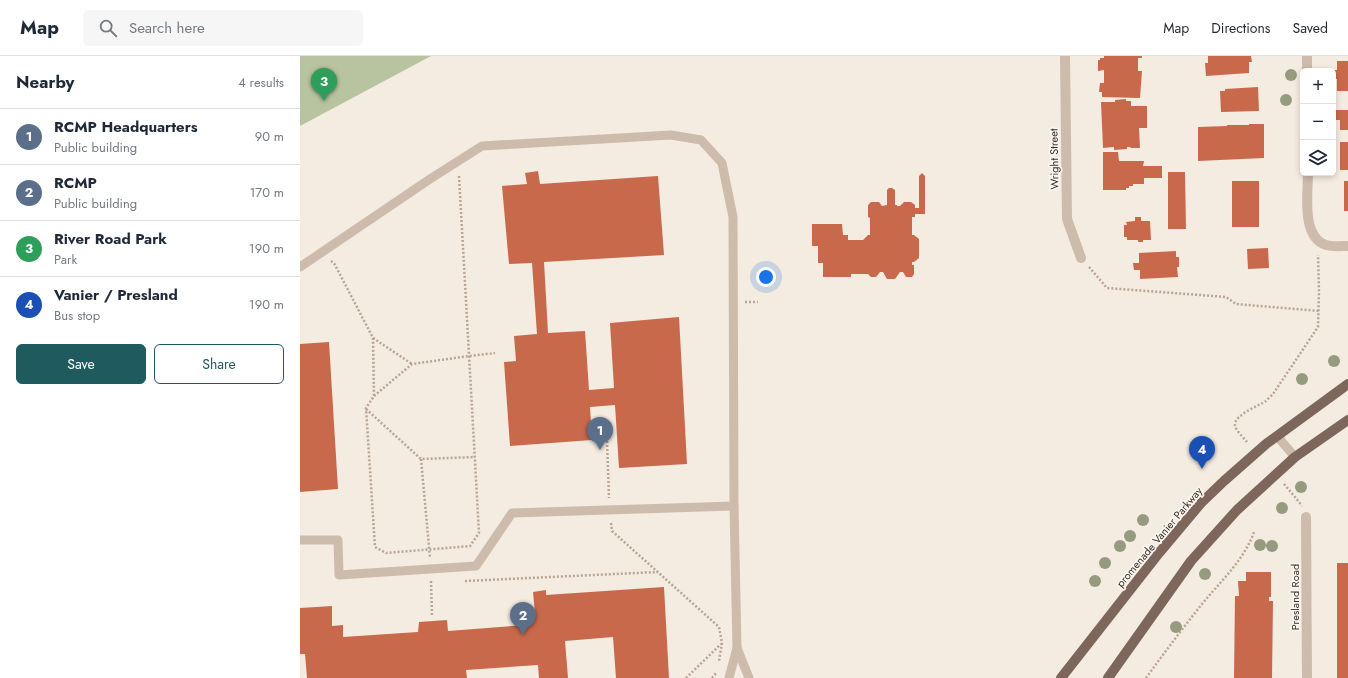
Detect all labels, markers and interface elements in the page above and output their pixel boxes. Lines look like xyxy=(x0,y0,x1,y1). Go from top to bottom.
search box xyxy=(83,10,363,46)
text: Map xyxy=(20,14,59,41)
icon: search xyxy=(97,17,119,39)
text: Search here xyxy=(129,17,205,39)
text: Map xyxy=(1163,18,1189,38)
text: Directions xyxy=(1211,18,1271,38)
text: Saved xyxy=(1293,18,1328,38)
pin: 3 xyxy=(311,68,337,101)
map controls xyxy=(1300,68,1336,176)
button: + xyxy=(1300,68,1336,104)
text: Nearby xyxy=(16,70,74,94)
text: 4 results xyxy=(238,73,284,92)
button: − xyxy=(1300,104,1336,140)
text: RCMP Headquarters xyxy=(54,116,198,138)
text: 1 xyxy=(26,127,32,146)
text: 90 m xyxy=(255,127,284,146)
street label: Wright Street xyxy=(1045,128,1063,190)
text: Public building xyxy=(54,138,137,157)
button: layers xyxy=(1300,140,1336,176)
text: RCMP xyxy=(54,172,97,194)
text: 2 xyxy=(25,183,33,202)
text: 170 m xyxy=(249,183,284,202)
text: Public building xyxy=(54,194,137,213)
text: River Road Park xyxy=(54,228,167,250)
text: 3 xyxy=(25,239,33,258)
text: 190 m xyxy=(249,239,284,258)
text: Park xyxy=(54,250,77,269)
your location xyxy=(756,267,776,287)
text: Vanier / Presland xyxy=(54,284,178,306)
text: 4 xyxy=(24,295,34,314)
text: 190 m xyxy=(249,295,284,314)
text: Bus stop xyxy=(54,306,100,325)
button: Save xyxy=(16,344,146,384)
button: Share xyxy=(154,344,284,384)
pin: 1 xyxy=(587,417,613,450)
pin: 4 xyxy=(1189,436,1215,469)
street label: promenade Vanier Parkway xyxy=(1112,483,1206,591)
street label: Presland Road xyxy=(1287,564,1303,630)
pin: 2 xyxy=(510,602,536,635)

